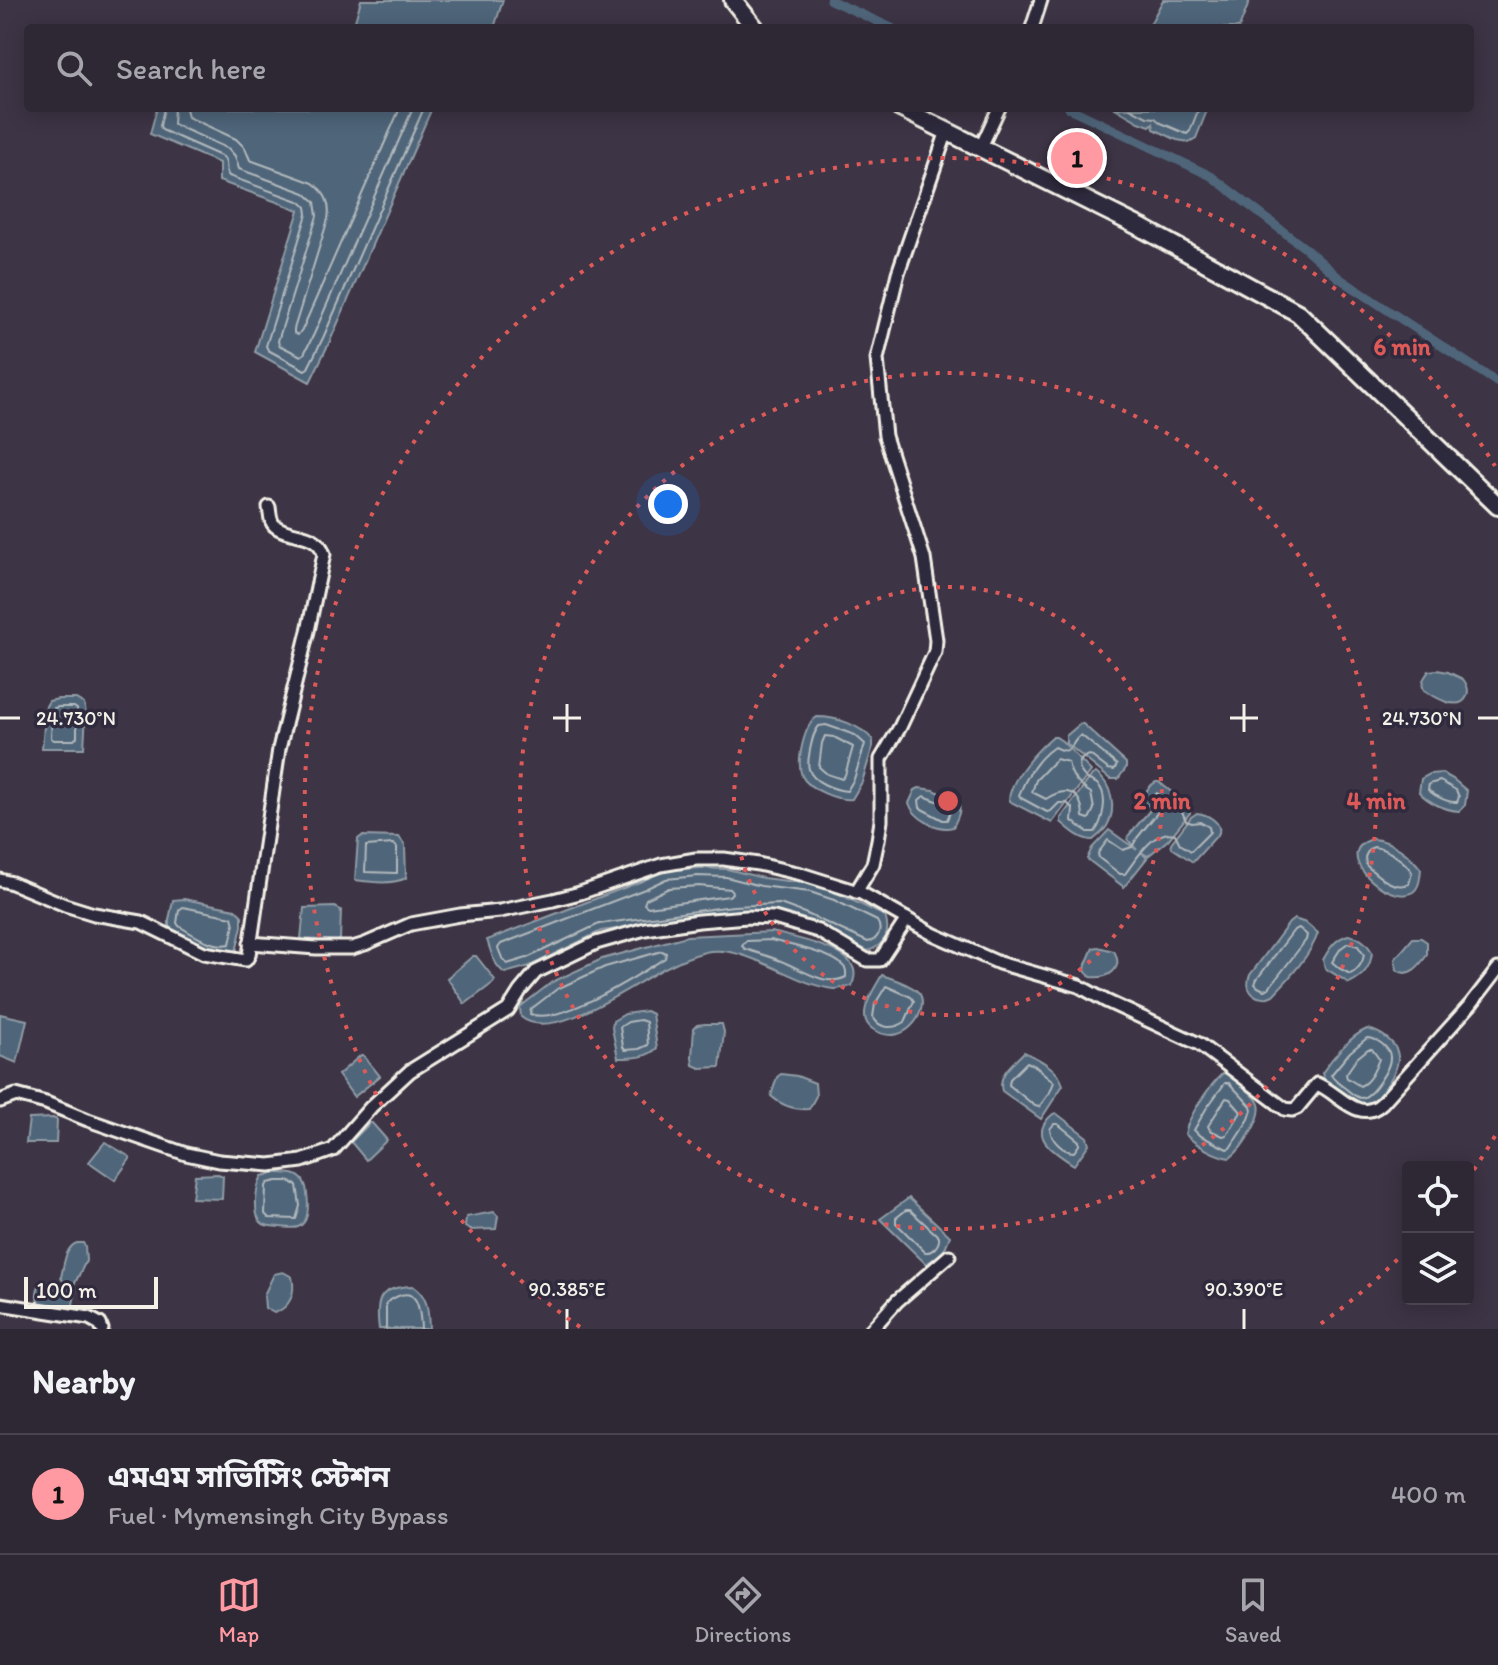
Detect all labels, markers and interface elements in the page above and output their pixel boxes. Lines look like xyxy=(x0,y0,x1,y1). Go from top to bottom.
search box xyxy=(24,24,1474,112)
icon: search xyxy=(52,46,96,90)
text: Search here xyxy=(116,50,266,87)
pin: 1 xyxy=(1051,128,1103,188)
text: 6 min xyxy=(1373,332,1431,361)
your location xyxy=(648,484,688,524)
text: 24.730°N xyxy=(36,706,116,730)
text: 24.730°N xyxy=(1382,706,1462,730)
text: 2 min xyxy=(1133,786,1191,815)
text: 4 min xyxy=(1347,786,1406,815)
centre of rings xyxy=(934,787,962,815)
map controls xyxy=(1402,1161,1474,1305)
button: locate xyxy=(1402,1161,1474,1233)
button: layers xyxy=(1402,1233,1474,1305)
scale bar xyxy=(24,1273,158,1309)
text: 100 m xyxy=(36,1277,97,1304)
text: 90.385°E xyxy=(529,1277,606,1301)
text: 90.390°E xyxy=(1205,1277,1283,1301)
text: Nearby xyxy=(32,1361,135,1402)
text: এমএম সাভ‌িসি‌িং স্ট‌েশন xyxy=(108,1458,390,1495)
text: 1 xyxy=(52,1478,64,1510)
text: 400 m xyxy=(1391,1478,1466,1510)
text: Fuel · Mymensingh City Bypass xyxy=(108,1499,449,1531)
tab: Map xyxy=(217,1573,261,1648)
tab: Directions xyxy=(695,1573,791,1648)
tab: Saved xyxy=(1225,1573,1281,1648)

